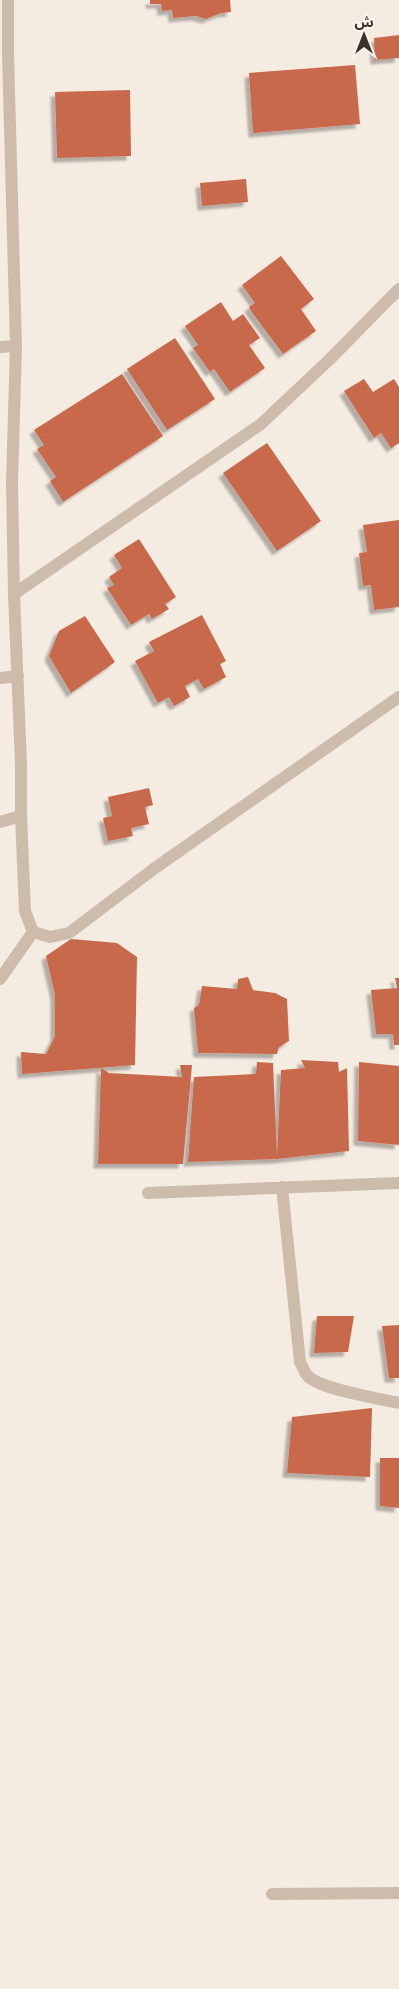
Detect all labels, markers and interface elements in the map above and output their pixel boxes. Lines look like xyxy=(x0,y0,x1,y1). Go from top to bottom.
north arrow xyxy=(339,10,389,60)
text: ش xyxy=(354,12,374,31)

